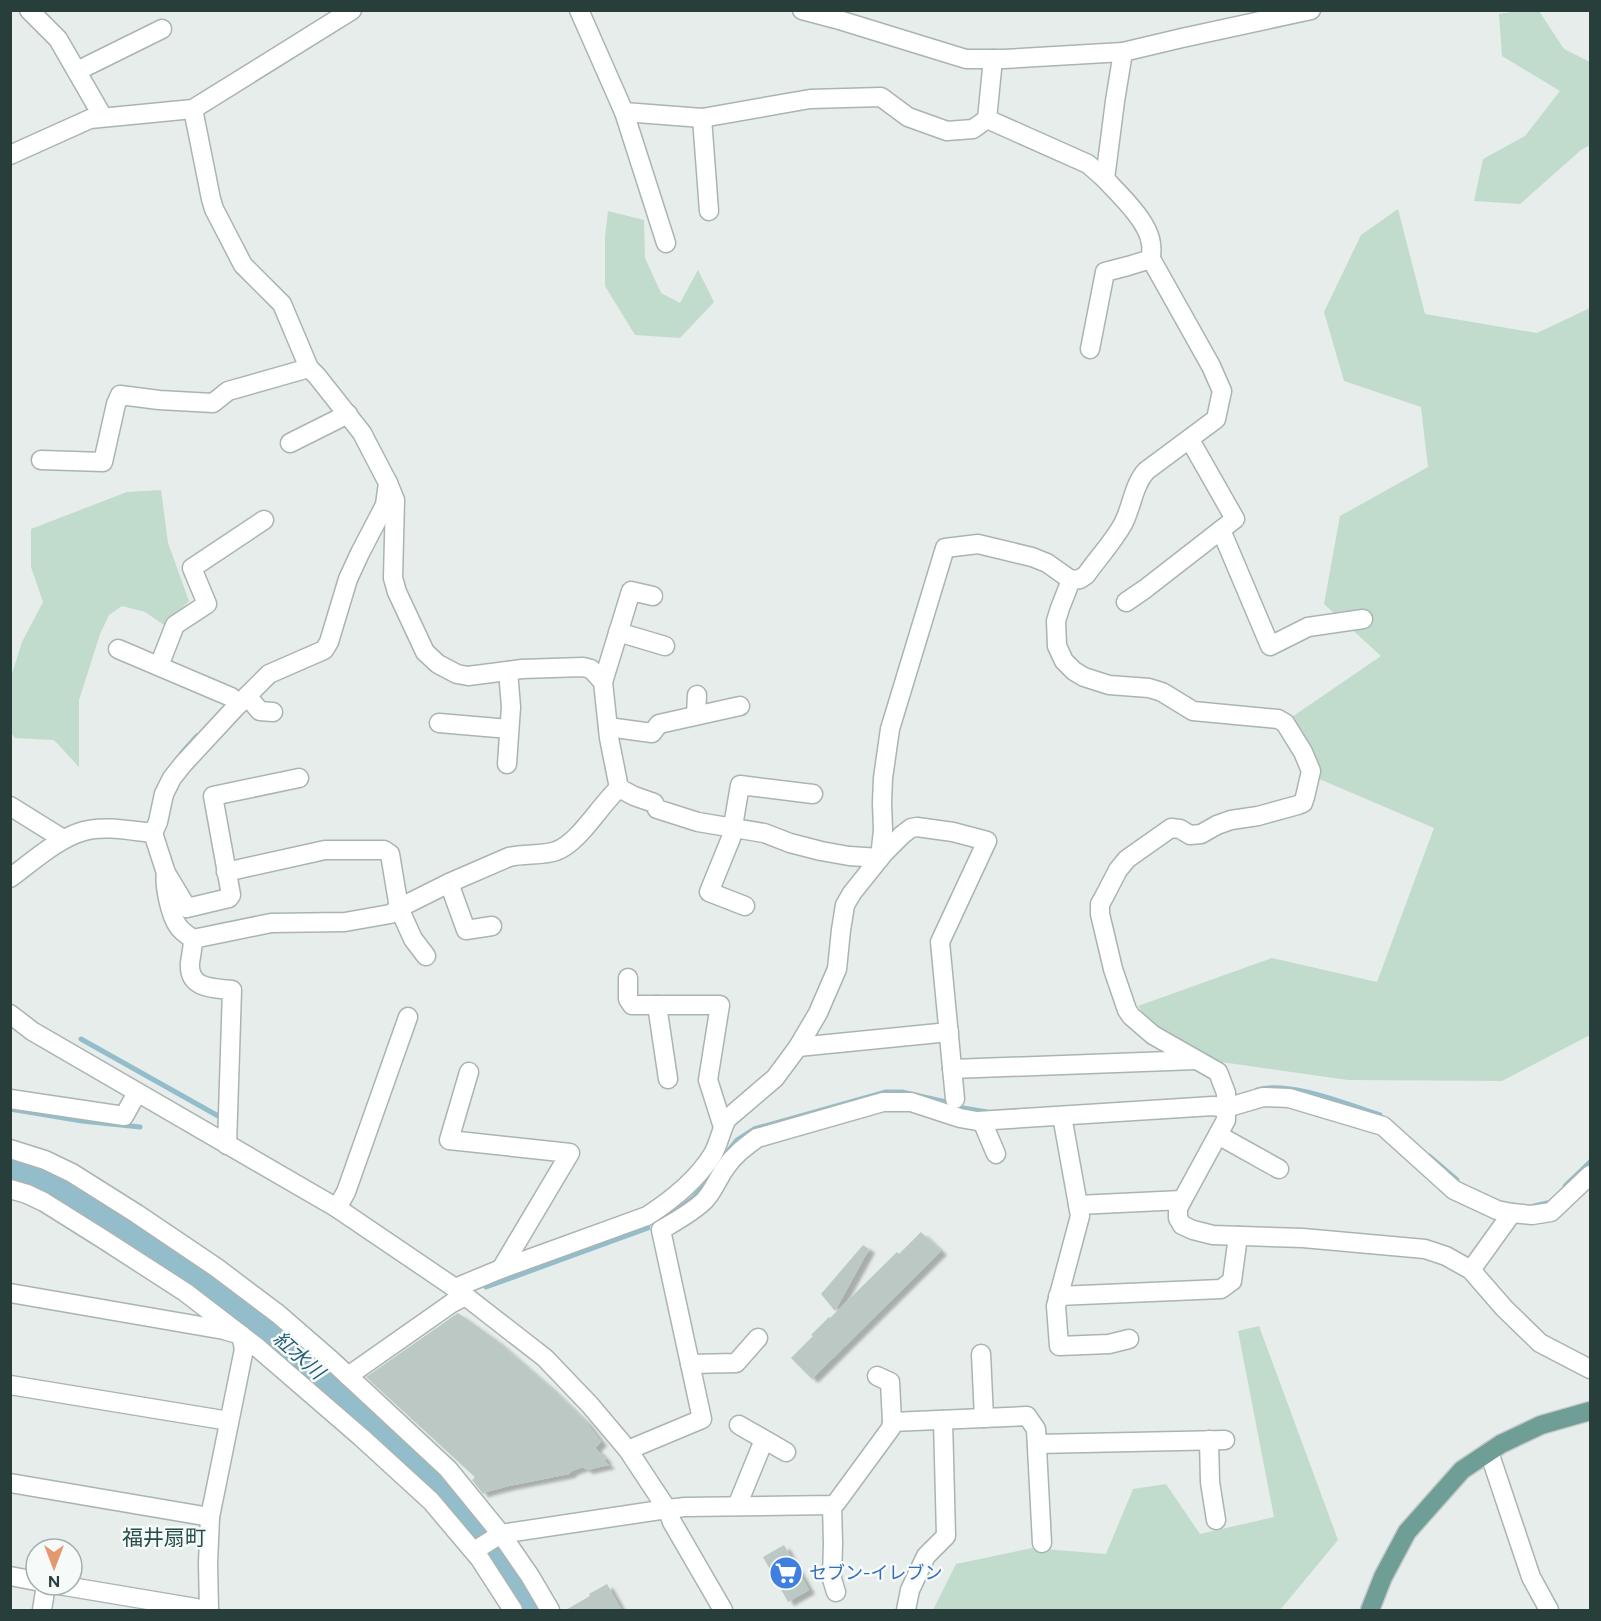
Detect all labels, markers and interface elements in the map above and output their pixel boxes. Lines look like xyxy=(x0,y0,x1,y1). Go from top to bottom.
water label: 紅水川 xyxy=(269,1326,331,1385)
district label: 福井扇町 xyxy=(122,1525,206,1550)
north arrow xyxy=(24,1537,84,1597)
supermarket icon: セブン-イレブン xyxy=(768,1555,804,1591)
place label: セブン-イレブン xyxy=(809,1562,943,1584)
text: N xyxy=(48,1572,60,1591)

